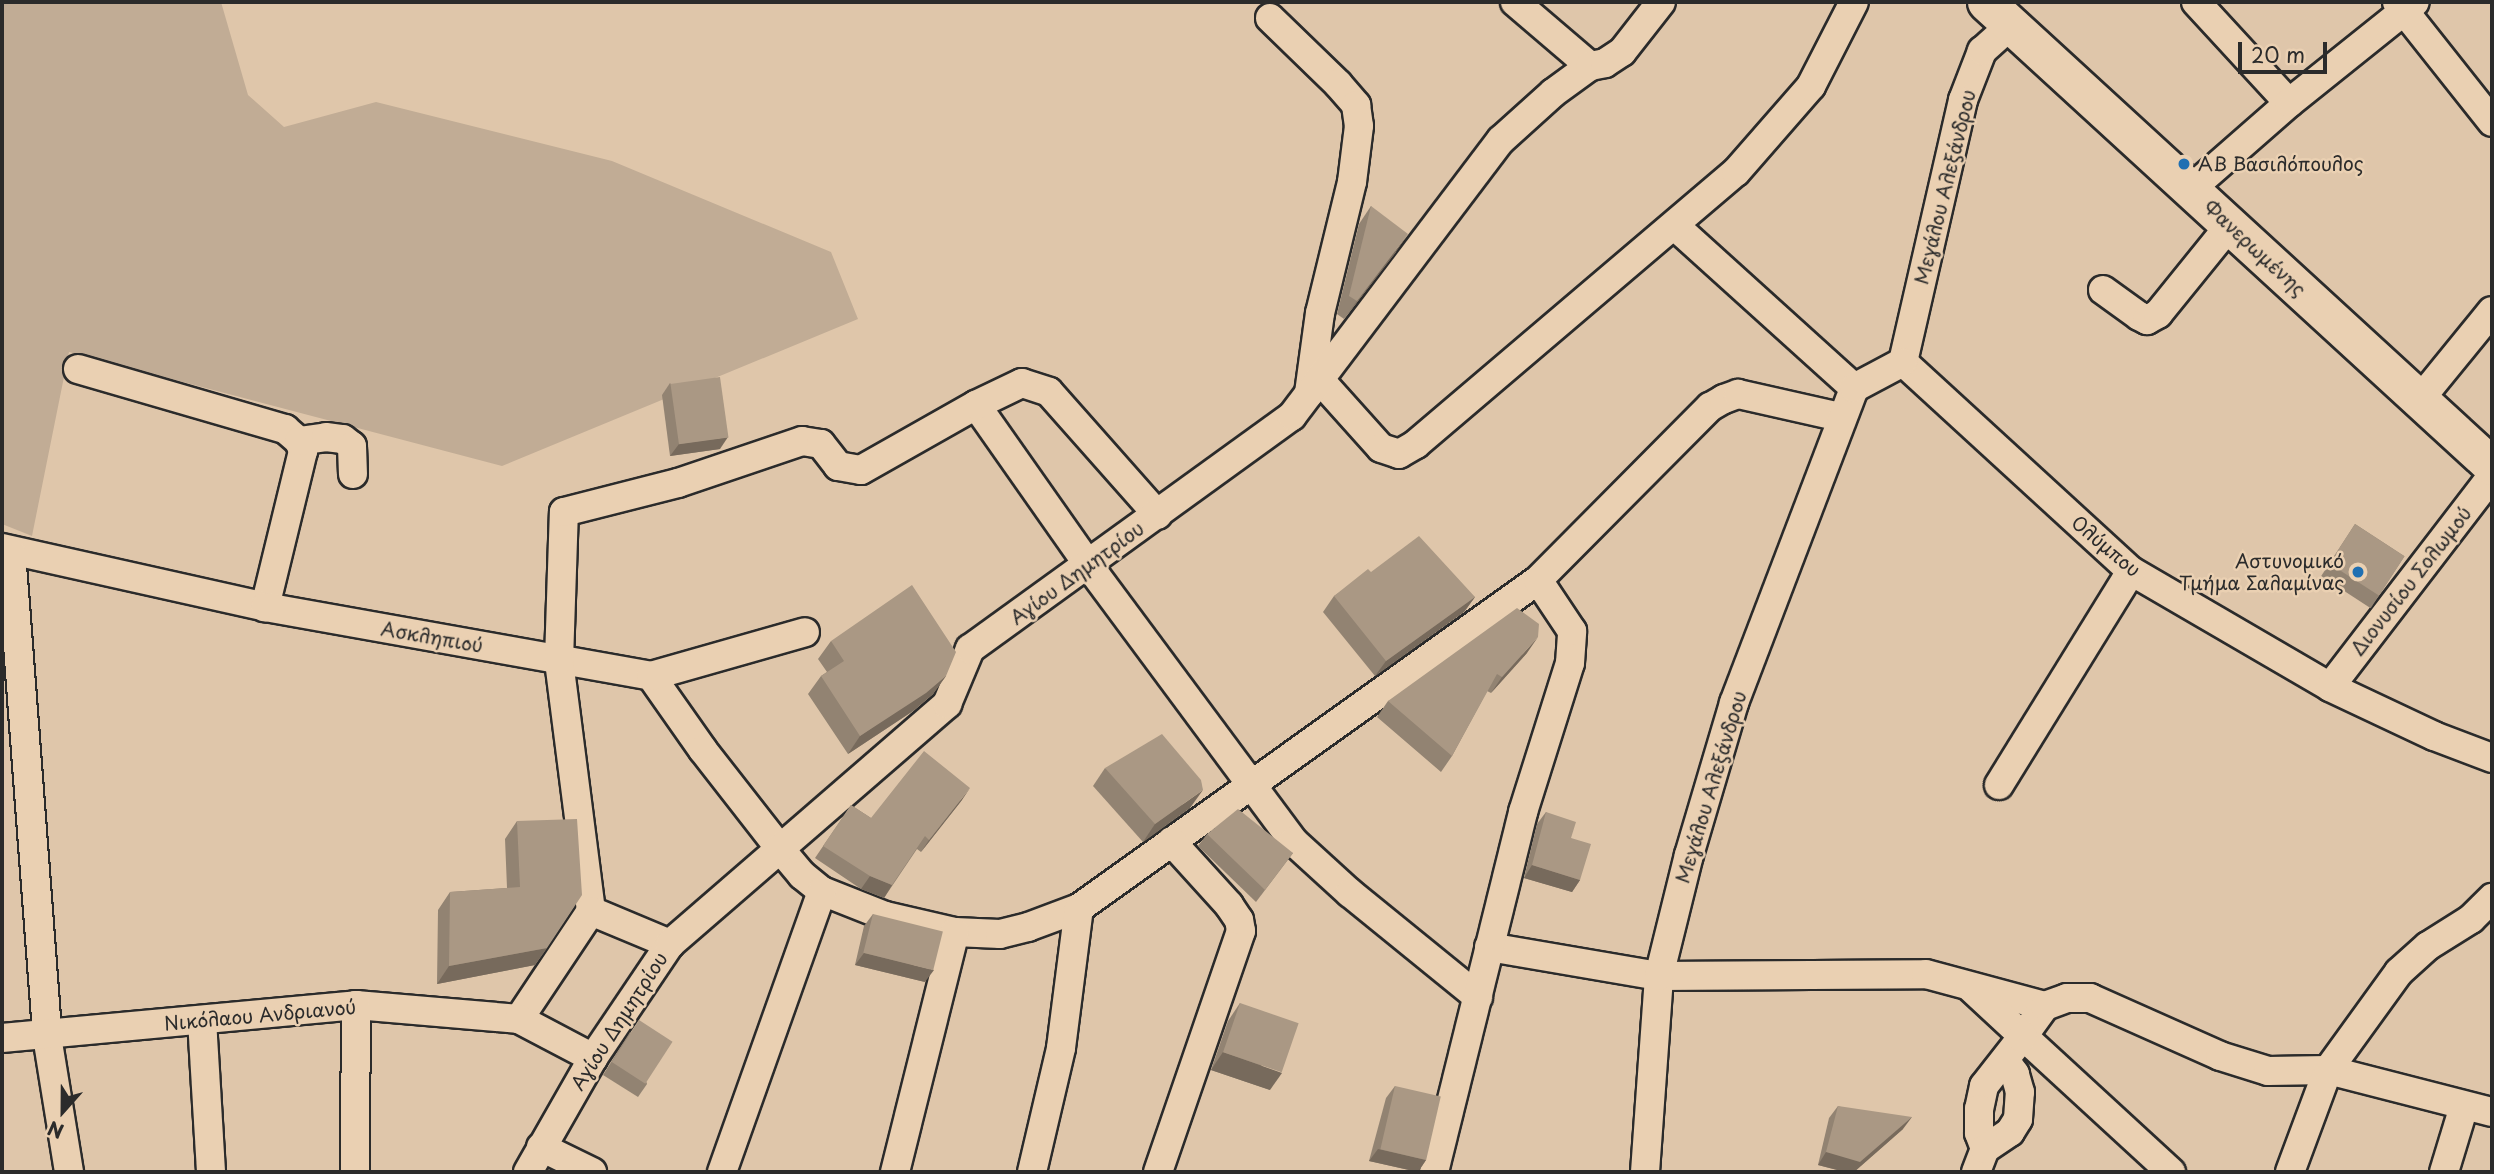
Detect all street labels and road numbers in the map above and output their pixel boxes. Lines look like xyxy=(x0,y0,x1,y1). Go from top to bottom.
street label: Μεγάλου Αλεξάνδρου xyxy=(1910,87,1980,287)
street label: Φανερωμένης xyxy=(2200,195,2310,301)
street label: Διονυσίου Σολωμού xyxy=(2346,502,2476,660)
street label: Ολύμπου xyxy=(2067,511,2145,581)
street label: Αγίου Δημητρίου xyxy=(1006,517,1148,629)
street label: Ασκληπιού xyxy=(379,617,485,657)
street label: Μεγάλου Αλεξάνδρου xyxy=(1671,688,1751,886)
street label: Αγίου Δημητρίου xyxy=(566,948,672,1094)
street label: Νικόλαου Ανδριανού xyxy=(163,995,357,1035)

